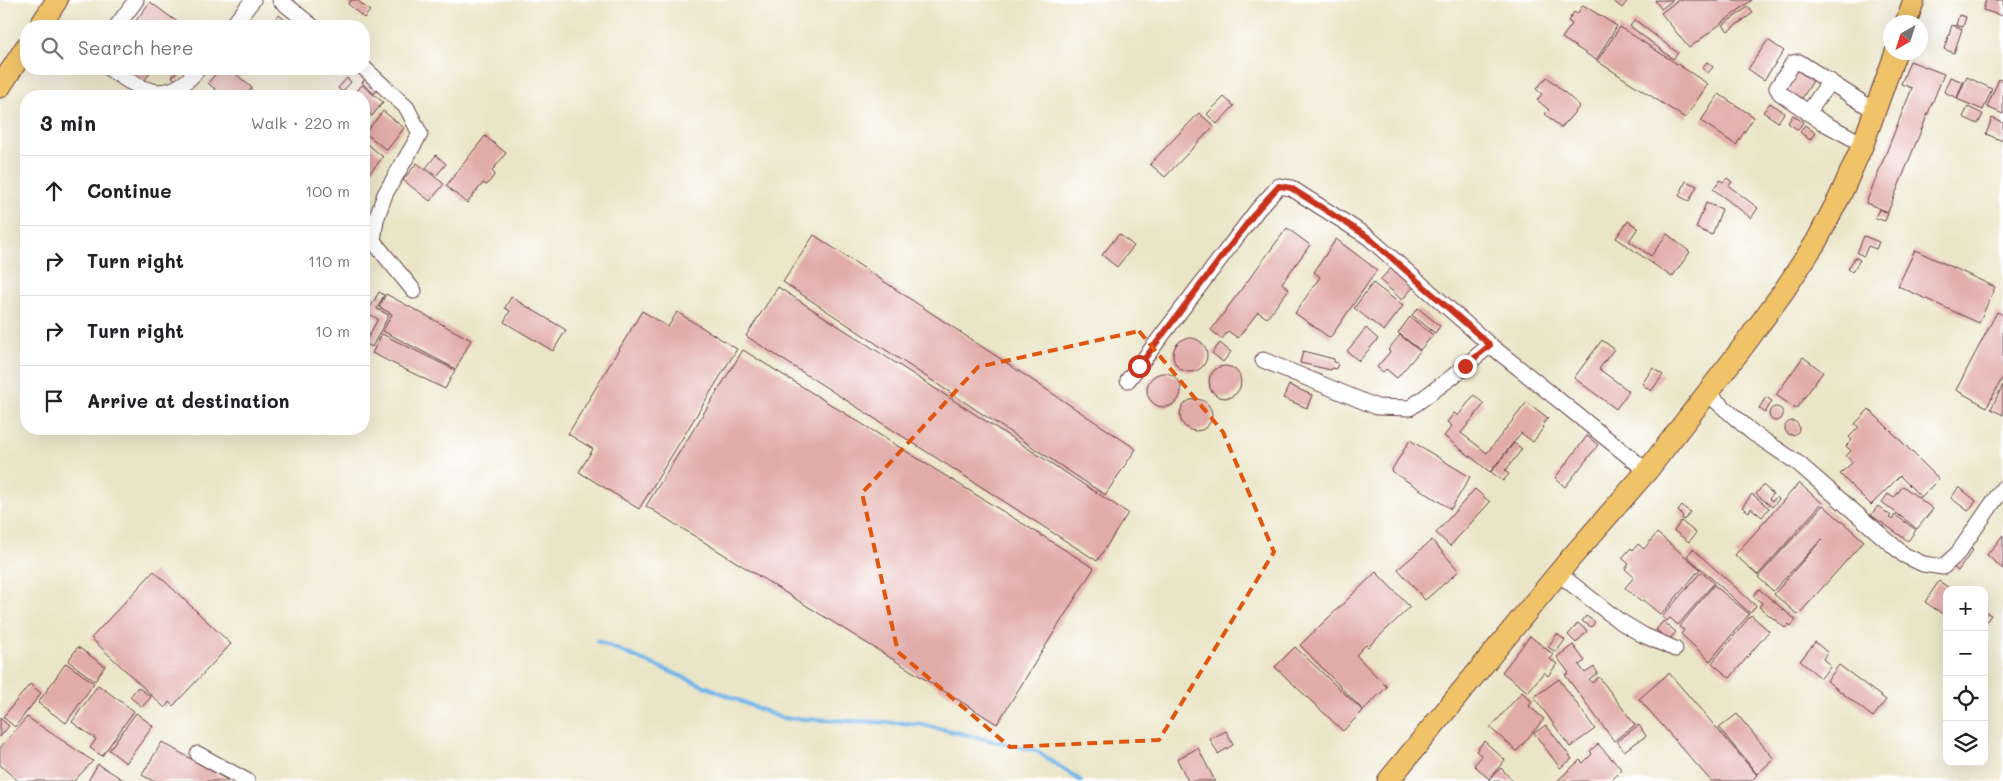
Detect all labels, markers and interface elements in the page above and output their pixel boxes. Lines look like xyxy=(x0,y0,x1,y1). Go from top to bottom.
north arrow xyxy=(1883,15,1928,60)
search box xyxy=(20,20,370,75)
icon: search xyxy=(38,34,66,62)
text: Search here xyxy=(78,35,194,60)
text: 3 min xyxy=(40,109,96,136)
text: Walk · 220 m xyxy=(251,112,350,133)
icon: ahead xyxy=(40,177,68,205)
text: Continue xyxy=(87,178,172,203)
text: 100 m xyxy=(305,180,350,201)
icon: right xyxy=(40,247,68,275)
text: Turn right xyxy=(87,248,184,273)
text: 110 m xyxy=(308,250,350,271)
icon: right xyxy=(40,317,68,345)
text: Turn right xyxy=(87,318,184,343)
text: 10 m xyxy=(315,320,350,341)
route start xyxy=(1128,355,1151,378)
route end xyxy=(1454,355,1477,378)
icon: arrive xyxy=(40,387,68,415)
text: Arrive at destination xyxy=(87,388,290,413)
map controls xyxy=(1943,586,1988,766)
button: + xyxy=(1943,586,1988,631)
button: − xyxy=(1943,631,1988,676)
button: locate xyxy=(1943,676,1988,721)
button: layers xyxy=(1943,721,1988,766)

